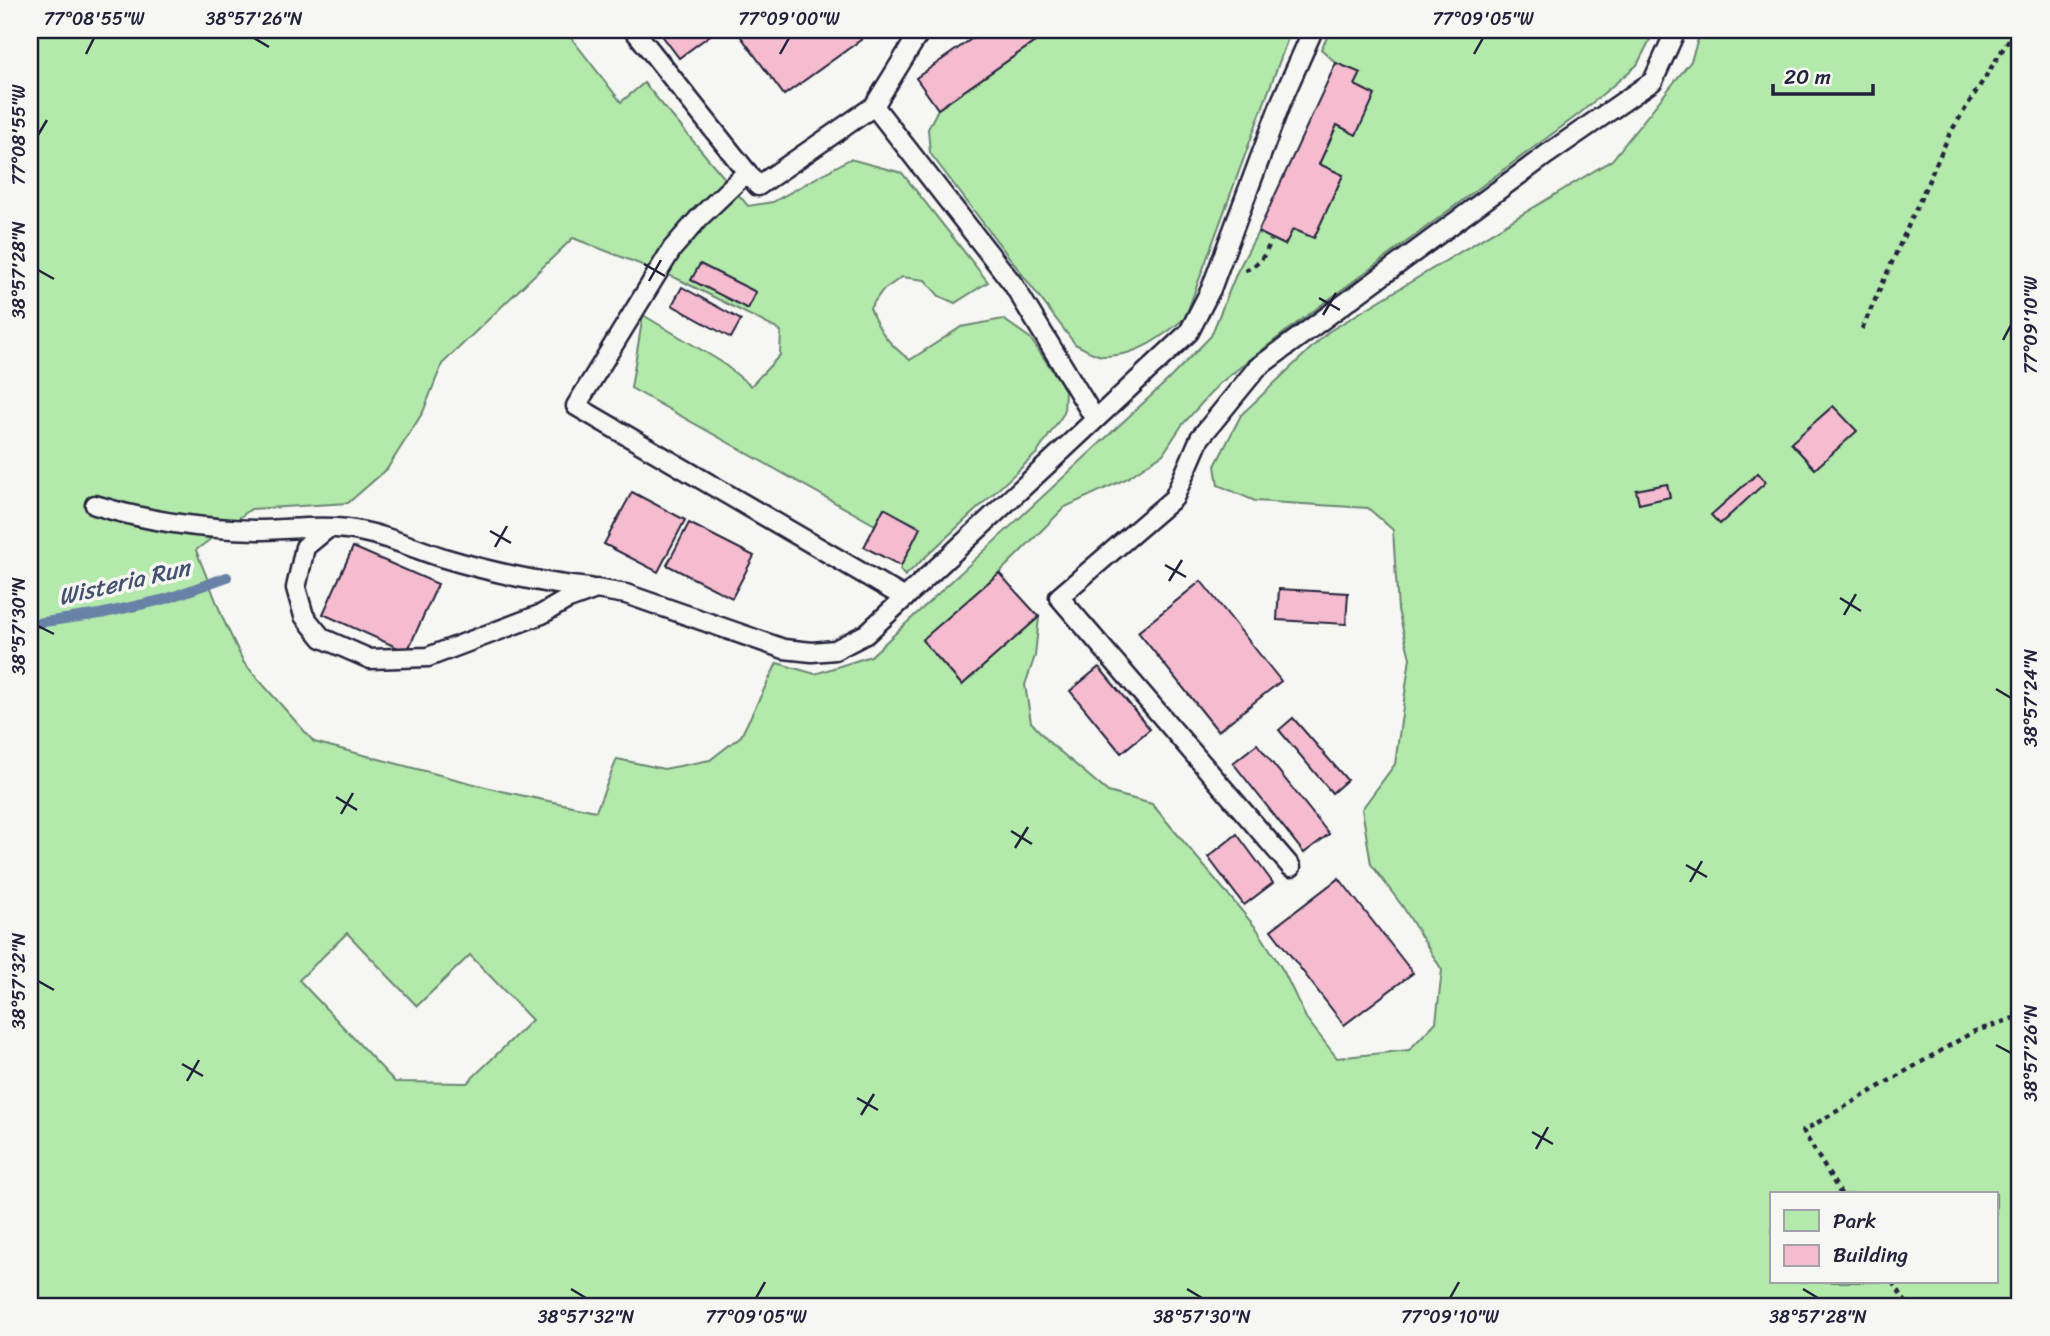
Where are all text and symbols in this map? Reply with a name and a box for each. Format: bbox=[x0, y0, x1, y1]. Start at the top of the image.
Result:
text: 77°08'55"W bbox=[44, 3, 145, 35]
text: 38°57'26"N bbox=[206, 3, 303, 35]
text: 77°09'00"W bbox=[738, 3, 841, 35]
text: 77°09'05"W bbox=[1432, 3, 1535, 35]
scale bar bbox=[1773, 52, 1873, 96]
text: 20 m bbox=[1784, 58, 1831, 96]
text: 77°08'55"W bbox=[3, 84, 35, 185]
text: 38°57'28"N bbox=[3, 221, 35, 319]
text: 77°09'10"W bbox=[2015, 275, 2047, 374]
water label: Wisteria Run bbox=[54, 546, 197, 618]
text: 38°57'30"N bbox=[3, 577, 35, 675]
text: 38°57'24"N bbox=[2015, 648, 2047, 747]
text: 38°57'32"N bbox=[3, 932, 35, 1029]
text: 38°57'26"N bbox=[2015, 1004, 2047, 1101]
legend bbox=[1770, 1192, 1997, 1284]
text: Park bbox=[1833, 1202, 1876, 1240]
text: Building bbox=[1833, 1236, 1909, 1274]
text: 38°57'32"N bbox=[538, 1301, 635, 1333]
text: 77°09'05"W bbox=[705, 1301, 808, 1333]
text: 38°57'30"N bbox=[1153, 1301, 1251, 1333]
text: 77°09'10"W bbox=[1401, 1301, 1500, 1333]
text: 38°57'28"N bbox=[1769, 1301, 1867, 1333]

